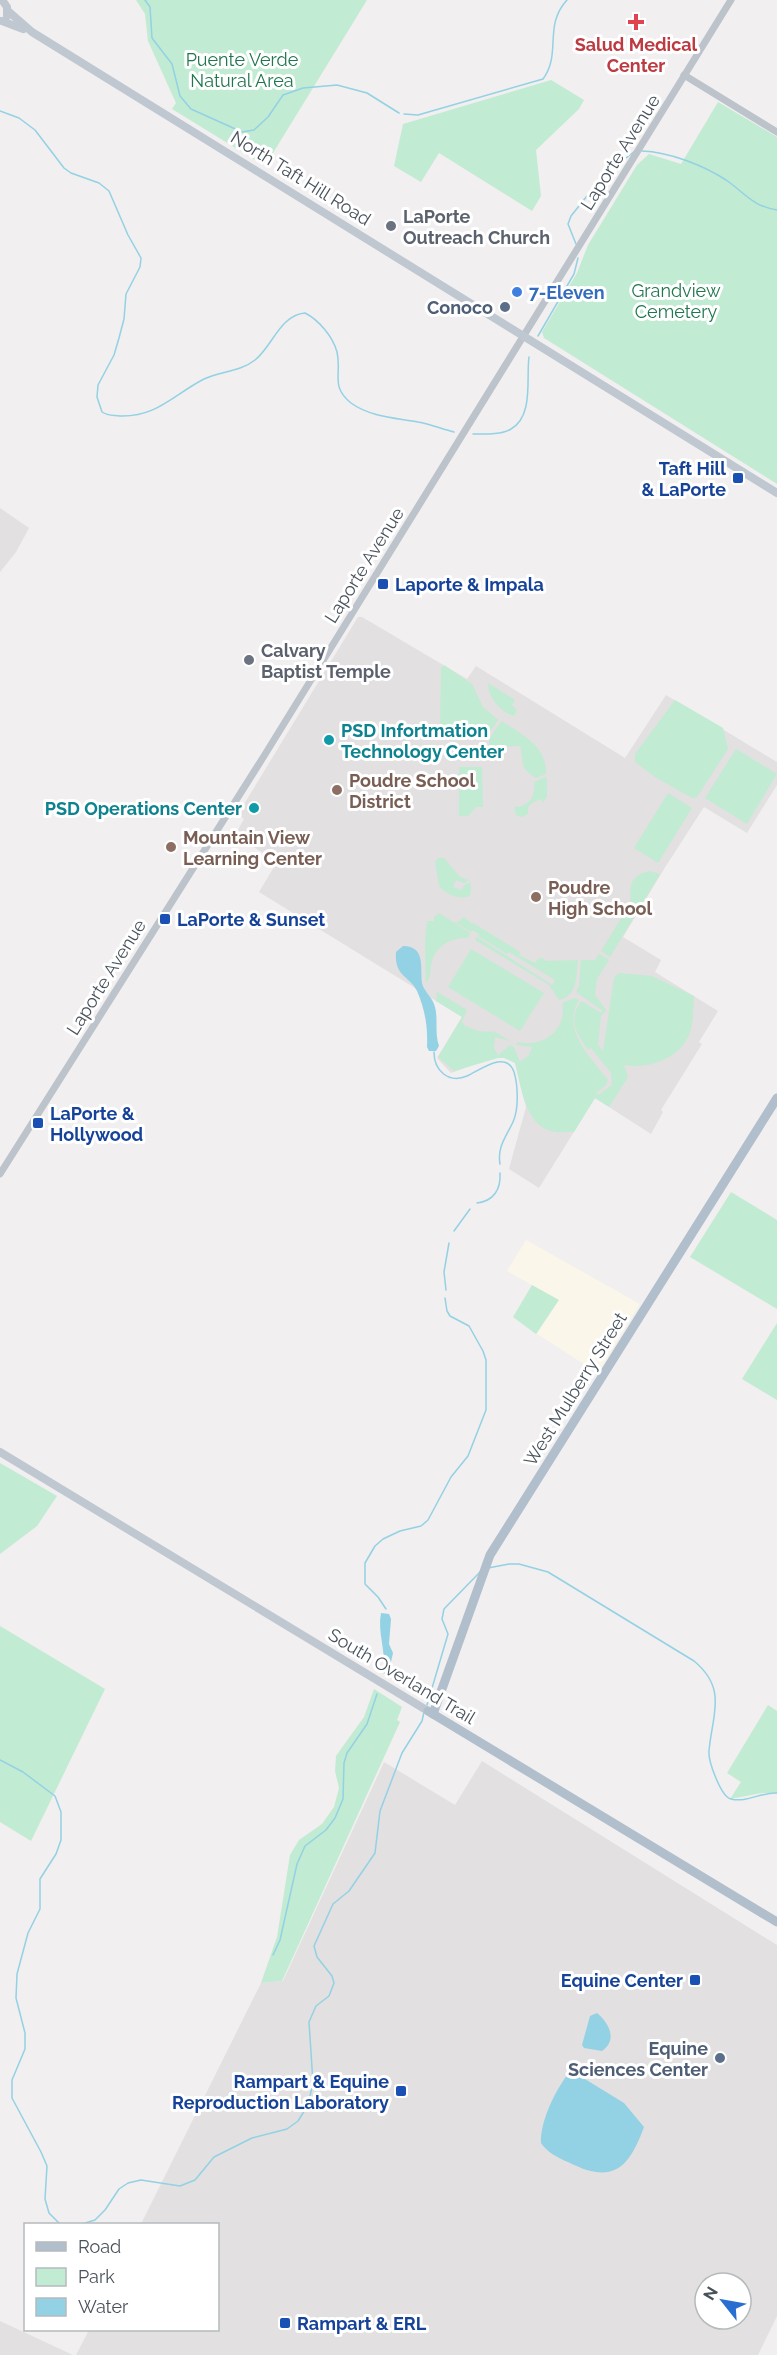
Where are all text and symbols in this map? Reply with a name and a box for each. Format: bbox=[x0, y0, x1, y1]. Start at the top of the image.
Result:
marker: Salud Medical Center bbox=[627, 13, 645, 31]
place label: Salud Medical Center bbox=[575, 34, 698, 76]
park label: Puente Verde Natural Area bbox=[186, 49, 299, 91]
street label: Laporte Avenue bbox=[576, 90, 664, 214]
street label: North Taft Hill Road bbox=[227, 126, 375, 230]
place label: LaPorte Outreach Church bbox=[403, 206, 550, 248]
marker: LaPorte Outreach Church bbox=[384, 219, 398, 233]
park label: Grandview Cemetery bbox=[631, 280, 721, 322]
place label: 7-Eleven bbox=[529, 282, 605, 303]
marker: 7-Eleven bbox=[510, 285, 524, 299]
place label: Conoco bbox=[427, 297, 493, 318]
marker: Conoco bbox=[498, 300, 512, 314]
place label: Taft Hill & LaPorte bbox=[642, 458, 726, 500]
marker: Taft Hill & LaPorte bbox=[731, 471, 745, 485]
street label: Laporte Avenue bbox=[320, 503, 408, 627]
place label: Laporte & Impala bbox=[395, 574, 544, 595]
marker: Laporte & Impala bbox=[376, 577, 390, 591]
place label: Calvary Baptist Temple bbox=[261, 640, 391, 682]
marker: Calvary Baptist Temple bbox=[242, 653, 256, 667]
place label: PSD Infortmation Technology Center bbox=[341, 720, 504, 762]
marker: PSD Infortmation Technology Center bbox=[322, 733, 336, 747]
place label: Poudre School District bbox=[349, 770, 475, 812]
marker: Poudre School District bbox=[330, 783, 344, 797]
place label: PSD Operations Center bbox=[45, 798, 242, 819]
marker: PSD Operations Center bbox=[247, 801, 261, 815]
place label: Mountain View Learning Center bbox=[183, 827, 322, 869]
marker: Mountain View Learning Center bbox=[164, 840, 178, 854]
place label: Poudre High School bbox=[548, 877, 652, 919]
marker: Poudre High School bbox=[529, 890, 543, 904]
place label: LaPorte & Sunset bbox=[177, 909, 325, 930]
marker: LaPorte & Sunset bbox=[158, 912, 172, 926]
street label: Laporte Avenue bbox=[62, 915, 150, 1039]
place label: LaPorte & Hollywood bbox=[50, 1103, 143, 1145]
marker: LaPorte & Hollywood bbox=[31, 1116, 45, 1130]
street label: West Mulberry Street bbox=[519, 1308, 631, 1470]
street label: South Overland Trail bbox=[325, 1624, 479, 1728]
place label: Equine Center bbox=[561, 1970, 683, 1991]
marker: Equine Center bbox=[688, 1973, 702, 1987]
place label: Equine Sciences Center bbox=[568, 2038, 708, 2080]
marker: Equine Sciences Center bbox=[713, 2051, 727, 2065]
place label: Rampart & Equine Reproduction Laboratory bbox=[172, 2071, 389, 2113]
marker: Rampart & Equine Reproduction Laboratory bbox=[394, 2084, 408, 2098]
legend bbox=[24, 2223, 219, 2331]
text: Road bbox=[78, 2236, 121, 2257]
text: Park bbox=[78, 2266, 115, 2287]
north arrow bbox=[693, 2271, 753, 2331]
text: N bbox=[699, 2283, 722, 2304]
text: Water bbox=[78, 2296, 129, 2317]
place label: Rampart & ERL bbox=[297, 2313, 427, 2334]
marker: Rampart & ERL bbox=[278, 2316, 292, 2330]

